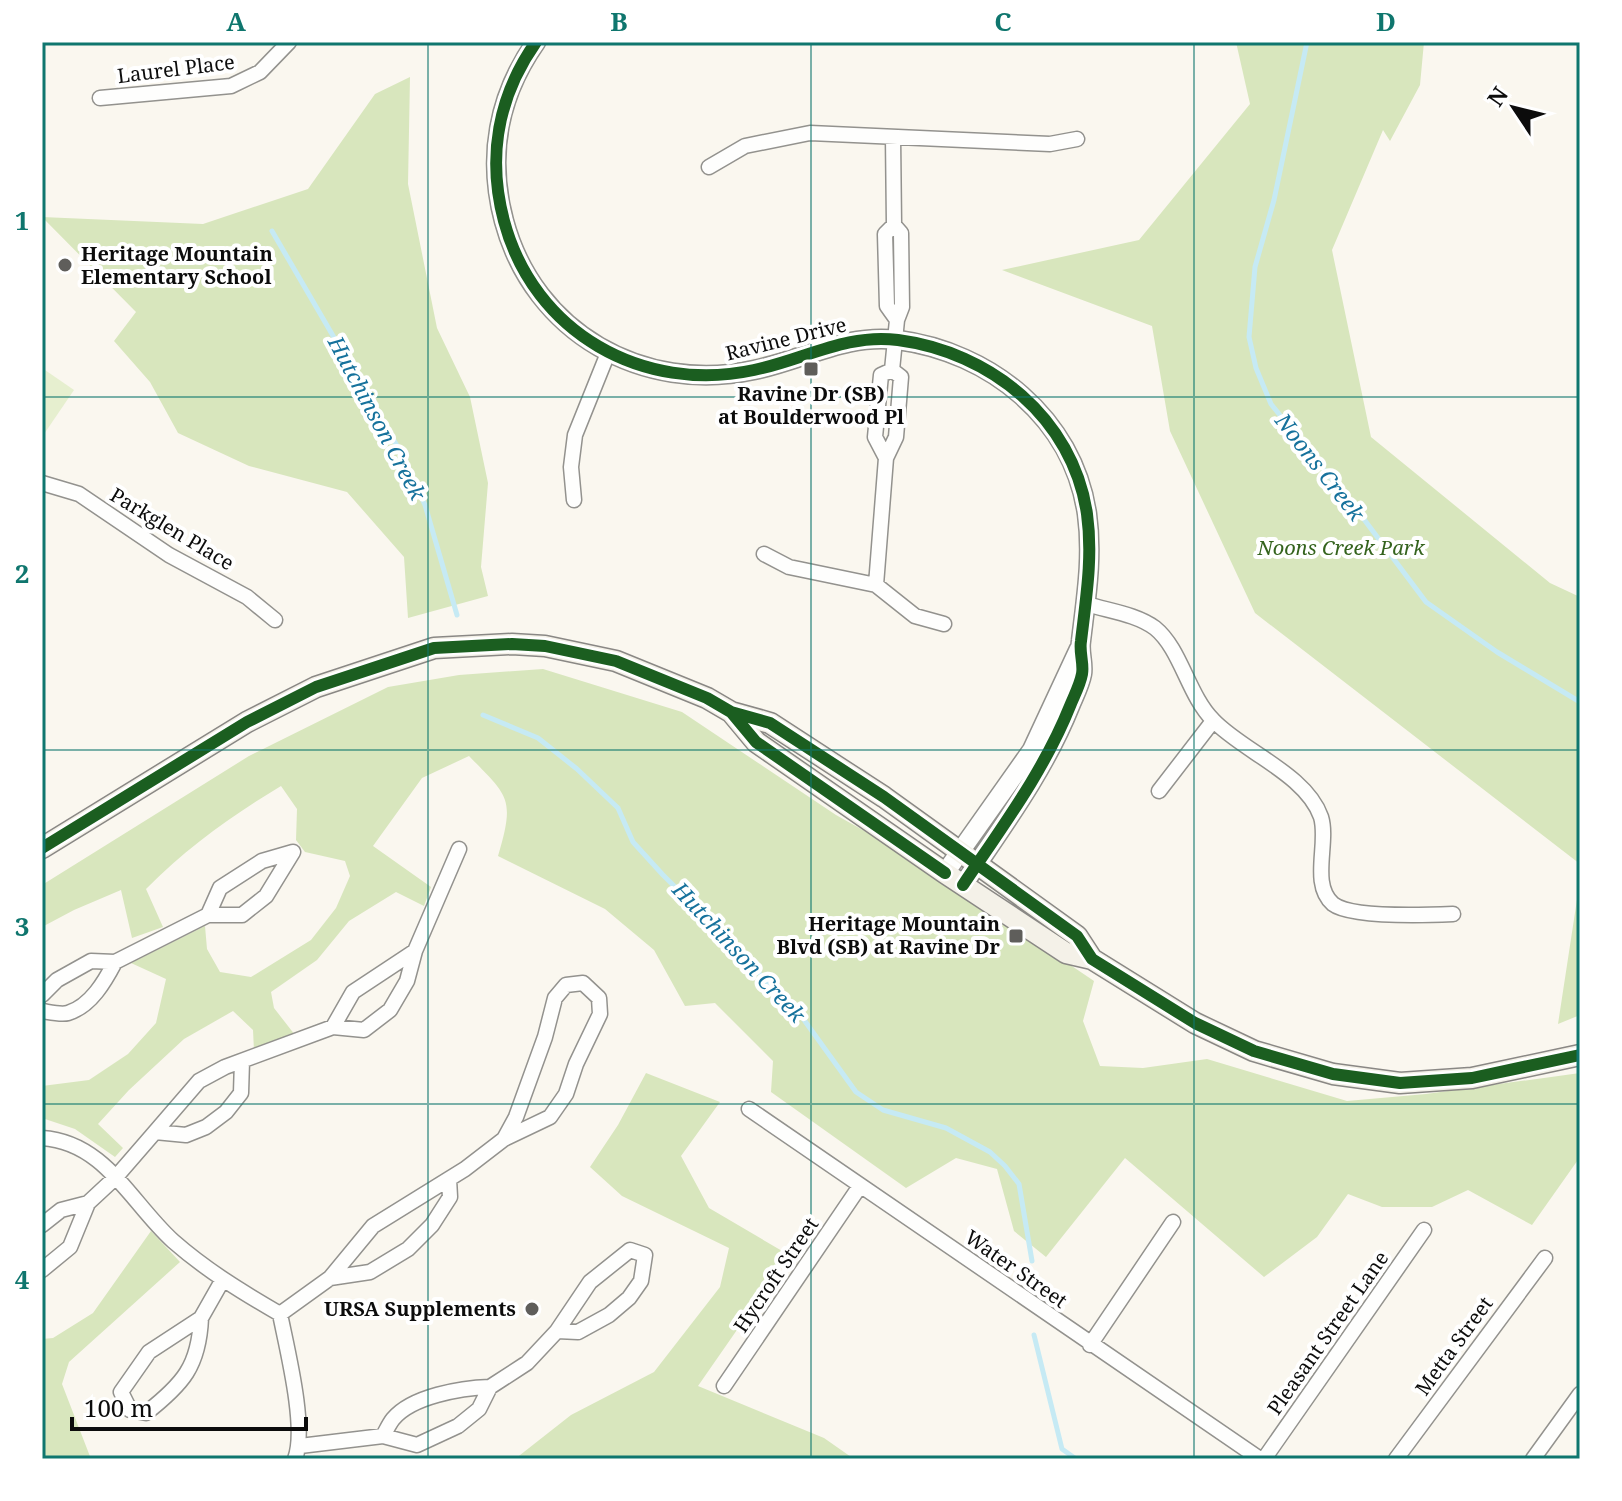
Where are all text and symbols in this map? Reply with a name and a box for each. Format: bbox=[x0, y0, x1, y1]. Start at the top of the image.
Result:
text: A bbox=[226, 3, 246, 39]
text: B bbox=[610, 3, 628, 39]
text: C bbox=[994, 3, 1012, 39]
text: D bbox=[1376, 3, 1396, 39]
street label: Laurel Place bbox=[116, 48, 236, 89]
north arrow bbox=[1474, 68, 1554, 148]
text: N bbox=[1480, 80, 1514, 112]
text: 1 bbox=[15, 202, 29, 238]
place label: Heritage Mountain Elementary School bbox=[81, 240, 273, 290]
marker: Heritage Mountain Elementary School bbox=[56, 256, 74, 274]
street label: Ravine Drive bbox=[723, 310, 849, 367]
water label: Hutchinson Creek bbox=[321, 329, 435, 506]
marker: Ravine Dr (SB) at Boulderwood Pl bbox=[802, 360, 820, 378]
place label: Ravine Dr (SB) at Boulderwood Pl bbox=[718, 380, 904, 430]
water label: Noons Creek bbox=[1269, 406, 1373, 528]
street label: Parkglen Place bbox=[105, 481, 239, 576]
park label: Noons Creek Park bbox=[1256, 534, 1425, 561]
text: 2 bbox=[15, 555, 29, 591]
water label: Hutchinson Creek bbox=[666, 874, 814, 1029]
text: 3 bbox=[15, 908, 29, 944]
place label: Heritage Mountain Blvd (SB) at Ravine Dr bbox=[776, 910, 1001, 960]
marker: Heritage Mountain Blvd (SB) at Ravine Dr bbox=[1007, 927, 1025, 945]
street label: Hycroft Street bbox=[727, 1212, 824, 1338]
street label: Water Street bbox=[960, 1223, 1073, 1314]
street label: Pleasant Street Lane bbox=[1261, 1246, 1394, 1420]
text: 4 bbox=[15, 1261, 30, 1297]
street label: Metta Street bbox=[1409, 1291, 1499, 1400]
place label: URSA Supplements bbox=[324, 1295, 516, 1322]
marker: URSA Supplements bbox=[523, 1300, 541, 1318]
scale bar bbox=[72, 1381, 306, 1431]
text: 100 m bbox=[84, 1391, 153, 1424]

